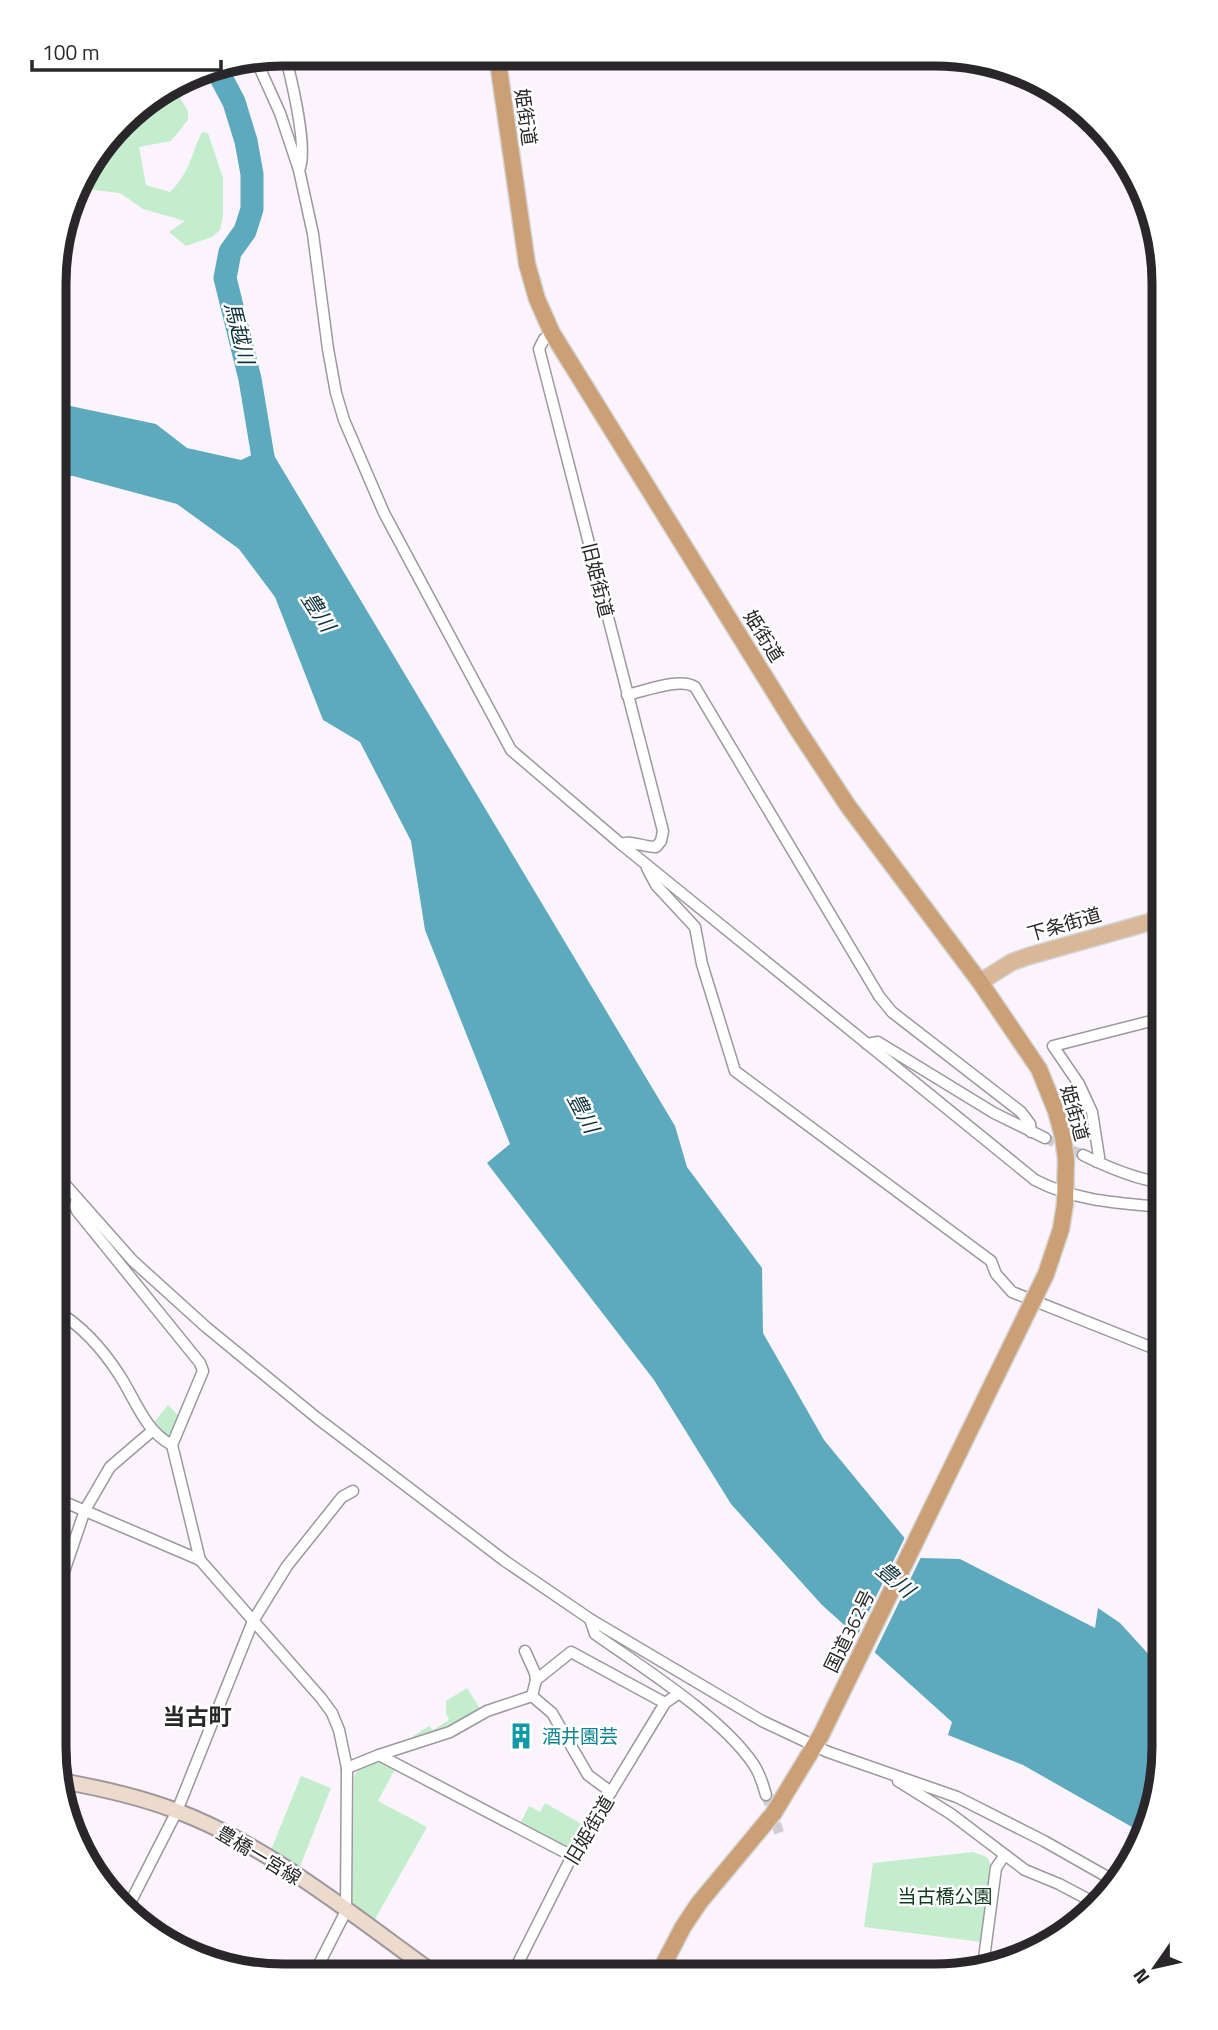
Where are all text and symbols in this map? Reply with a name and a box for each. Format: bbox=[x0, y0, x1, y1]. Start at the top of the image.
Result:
scale bar bbox=[32, 28, 220, 72]
text: 100 m bbox=[42, 36, 99, 68]
street label: 姫街道 bbox=[508, 87, 545, 147]
water label: 馬越川 bbox=[217, 298, 264, 369]
street label: 旧姫街道 bbox=[575, 539, 622, 620]
water label: 豊川 bbox=[294, 585, 345, 639]
street label: 姫街道 bbox=[737, 604, 792, 668]
street label: 下条街道 bbox=[1023, 899, 1104, 948]
street label: 姫街道 bbox=[1054, 1081, 1097, 1144]
water label: 豊川 bbox=[560, 1086, 609, 1140]
water label: 豊川 bbox=[869, 1553, 924, 1606]
street label: 国道362号 bbox=[816, 1584, 881, 1677]
district label: 当古町 bbox=[163, 1699, 232, 1734]
building icon: 酒井園芸 bbox=[506, 1721, 536, 1751]
place label: 酒井園芸 bbox=[542, 1721, 618, 1750]
street label: 旧姫街道 bbox=[557, 1790, 621, 1870]
street label: 豊橋一宮線 bbox=[211, 1818, 307, 1891]
park label: 当古橋公園 bbox=[897, 1881, 993, 1910]
north arrow bbox=[1120, 1932, 1190, 2002]
text: N bbox=[1125, 1963, 1156, 1990]

